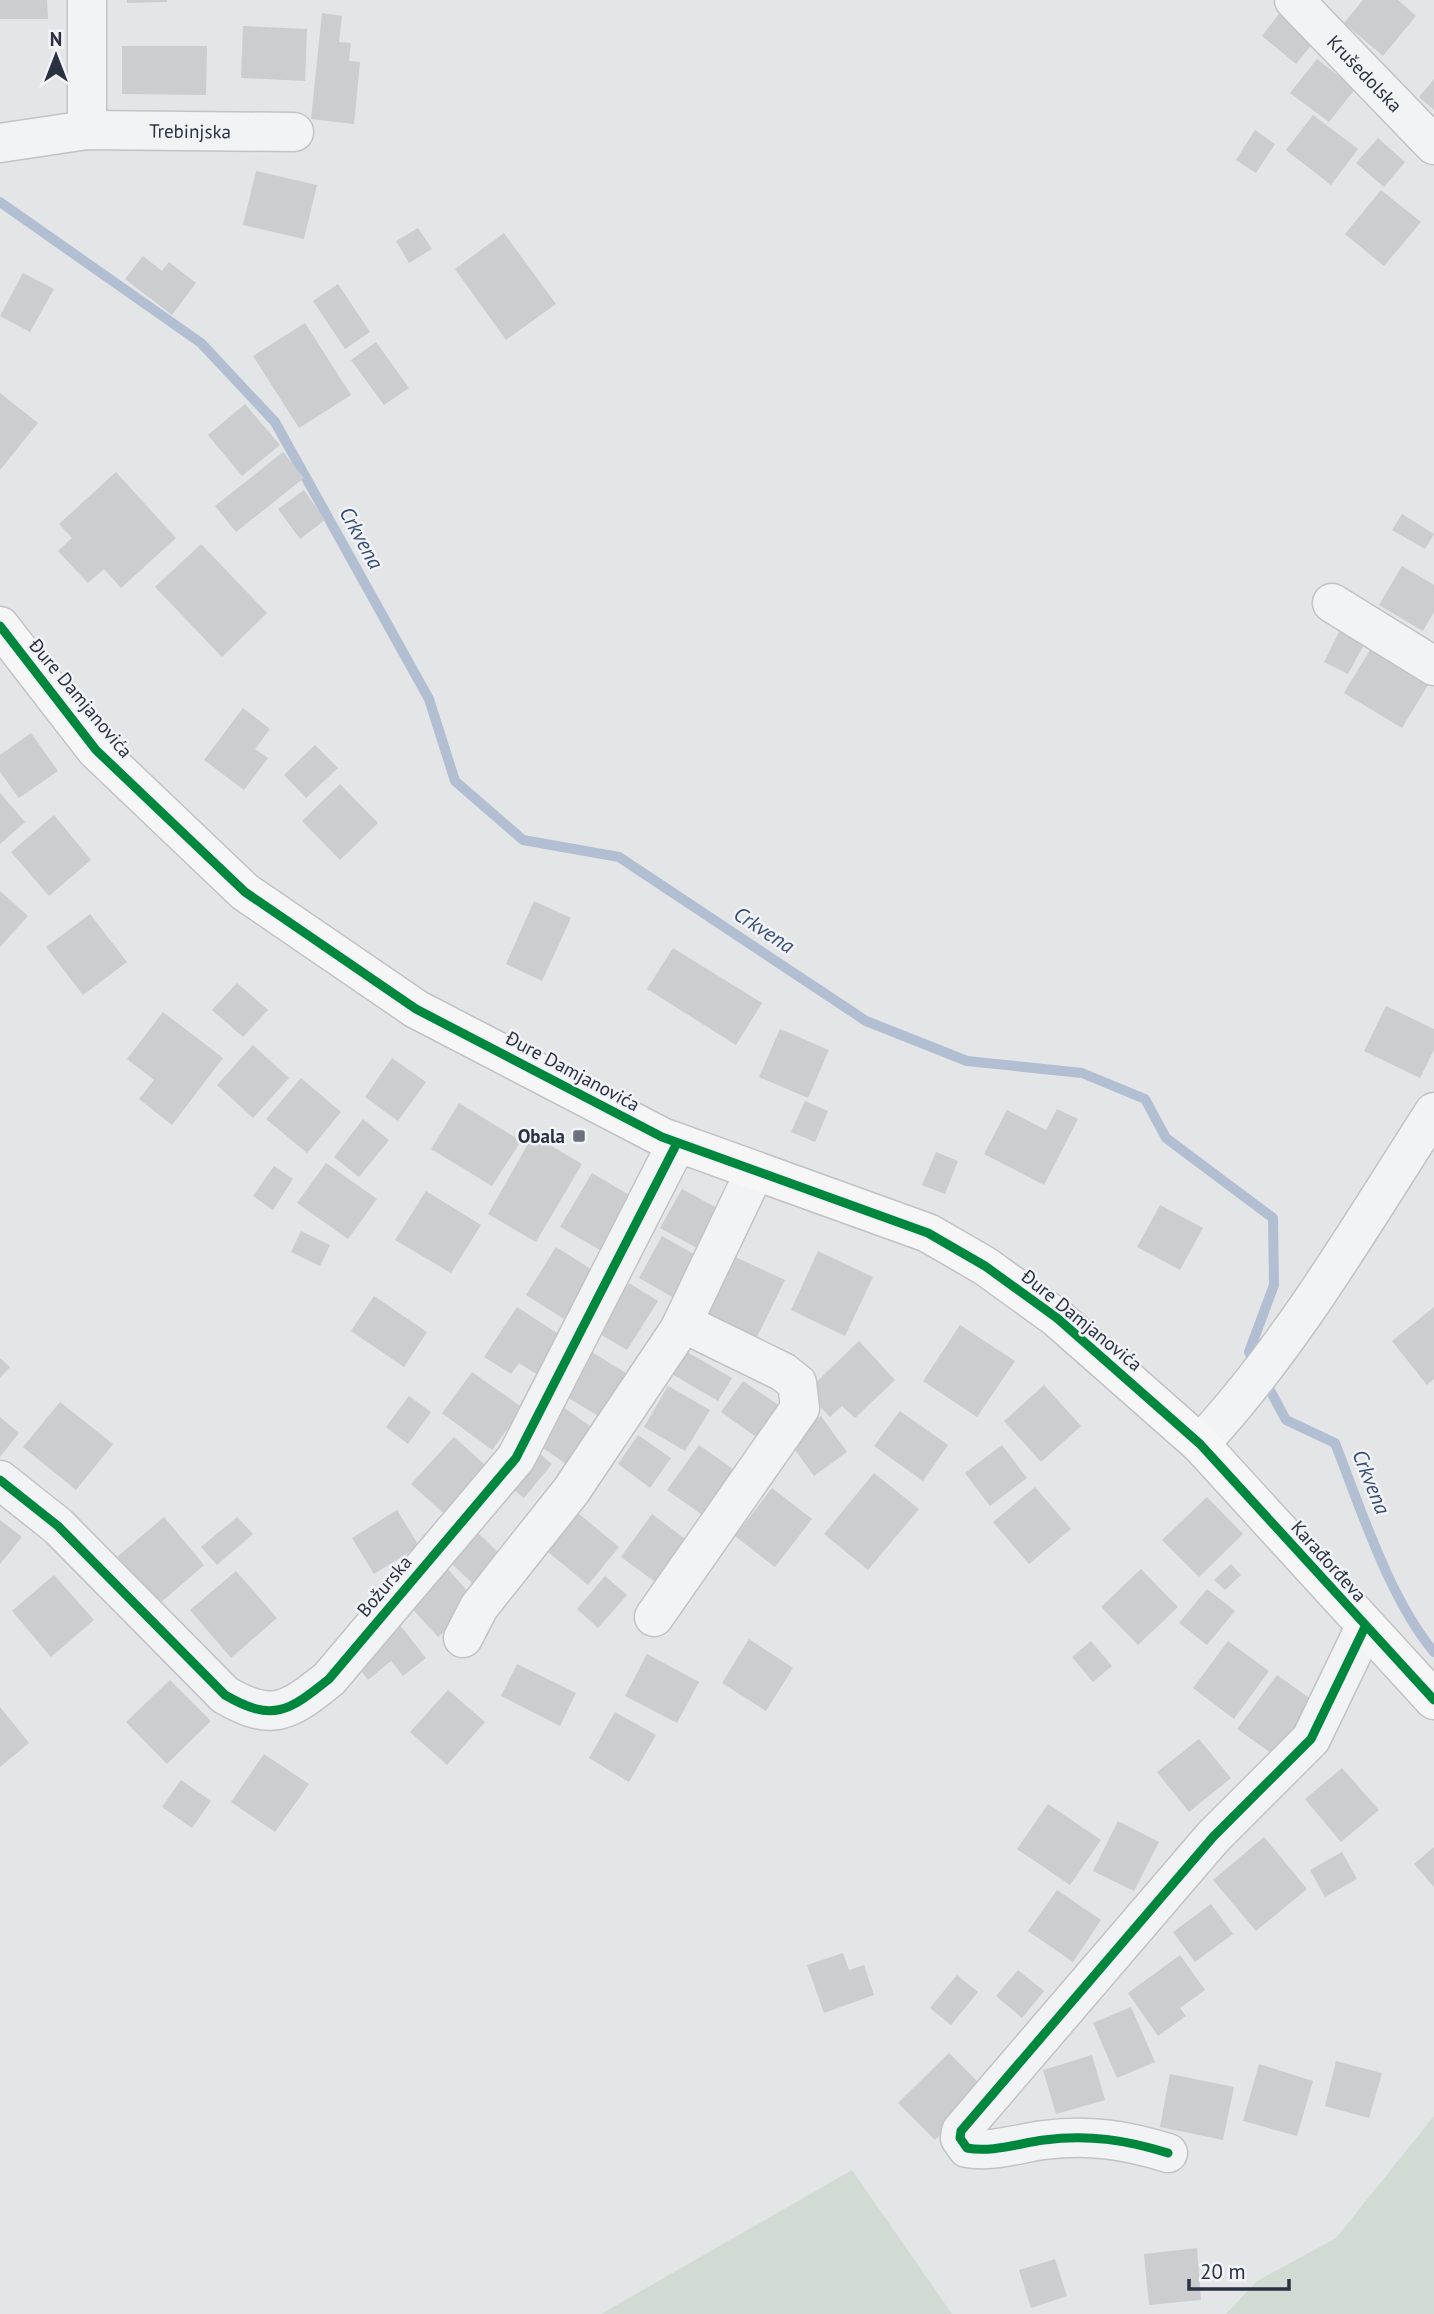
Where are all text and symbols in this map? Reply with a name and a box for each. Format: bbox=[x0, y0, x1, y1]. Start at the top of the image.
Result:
north arrow bbox=[21, 21, 91, 91]
text: N bbox=[50, 27, 62, 51]
street label: Krušedolska bbox=[1322, 30, 1408, 117]
street label: Trebinjska bbox=[149, 119, 231, 143]
water label: Crkvena bbox=[333, 502, 390, 574]
street label: Đure Damjanovića bbox=[24, 633, 138, 763]
water label: Crkvena bbox=[729, 900, 800, 960]
street label: Đure Damjanovića bbox=[501, 1025, 644, 1116]
place label: Obala bbox=[518, 1124, 565, 1148]
marker: Obala bbox=[571, 1128, 587, 1144]
street label: Đure Damjanovića bbox=[1016, 1263, 1147, 1376]
water label: Crkvena bbox=[1346, 1446, 1397, 1519]
street label: Karađorđeva bbox=[1286, 1515, 1372, 1607]
street label: Božurska bbox=[351, 1550, 417, 1622]
scale bar bbox=[1189, 2248, 1289, 2292]
text: 20 m bbox=[1200, 2258, 1246, 2285]

